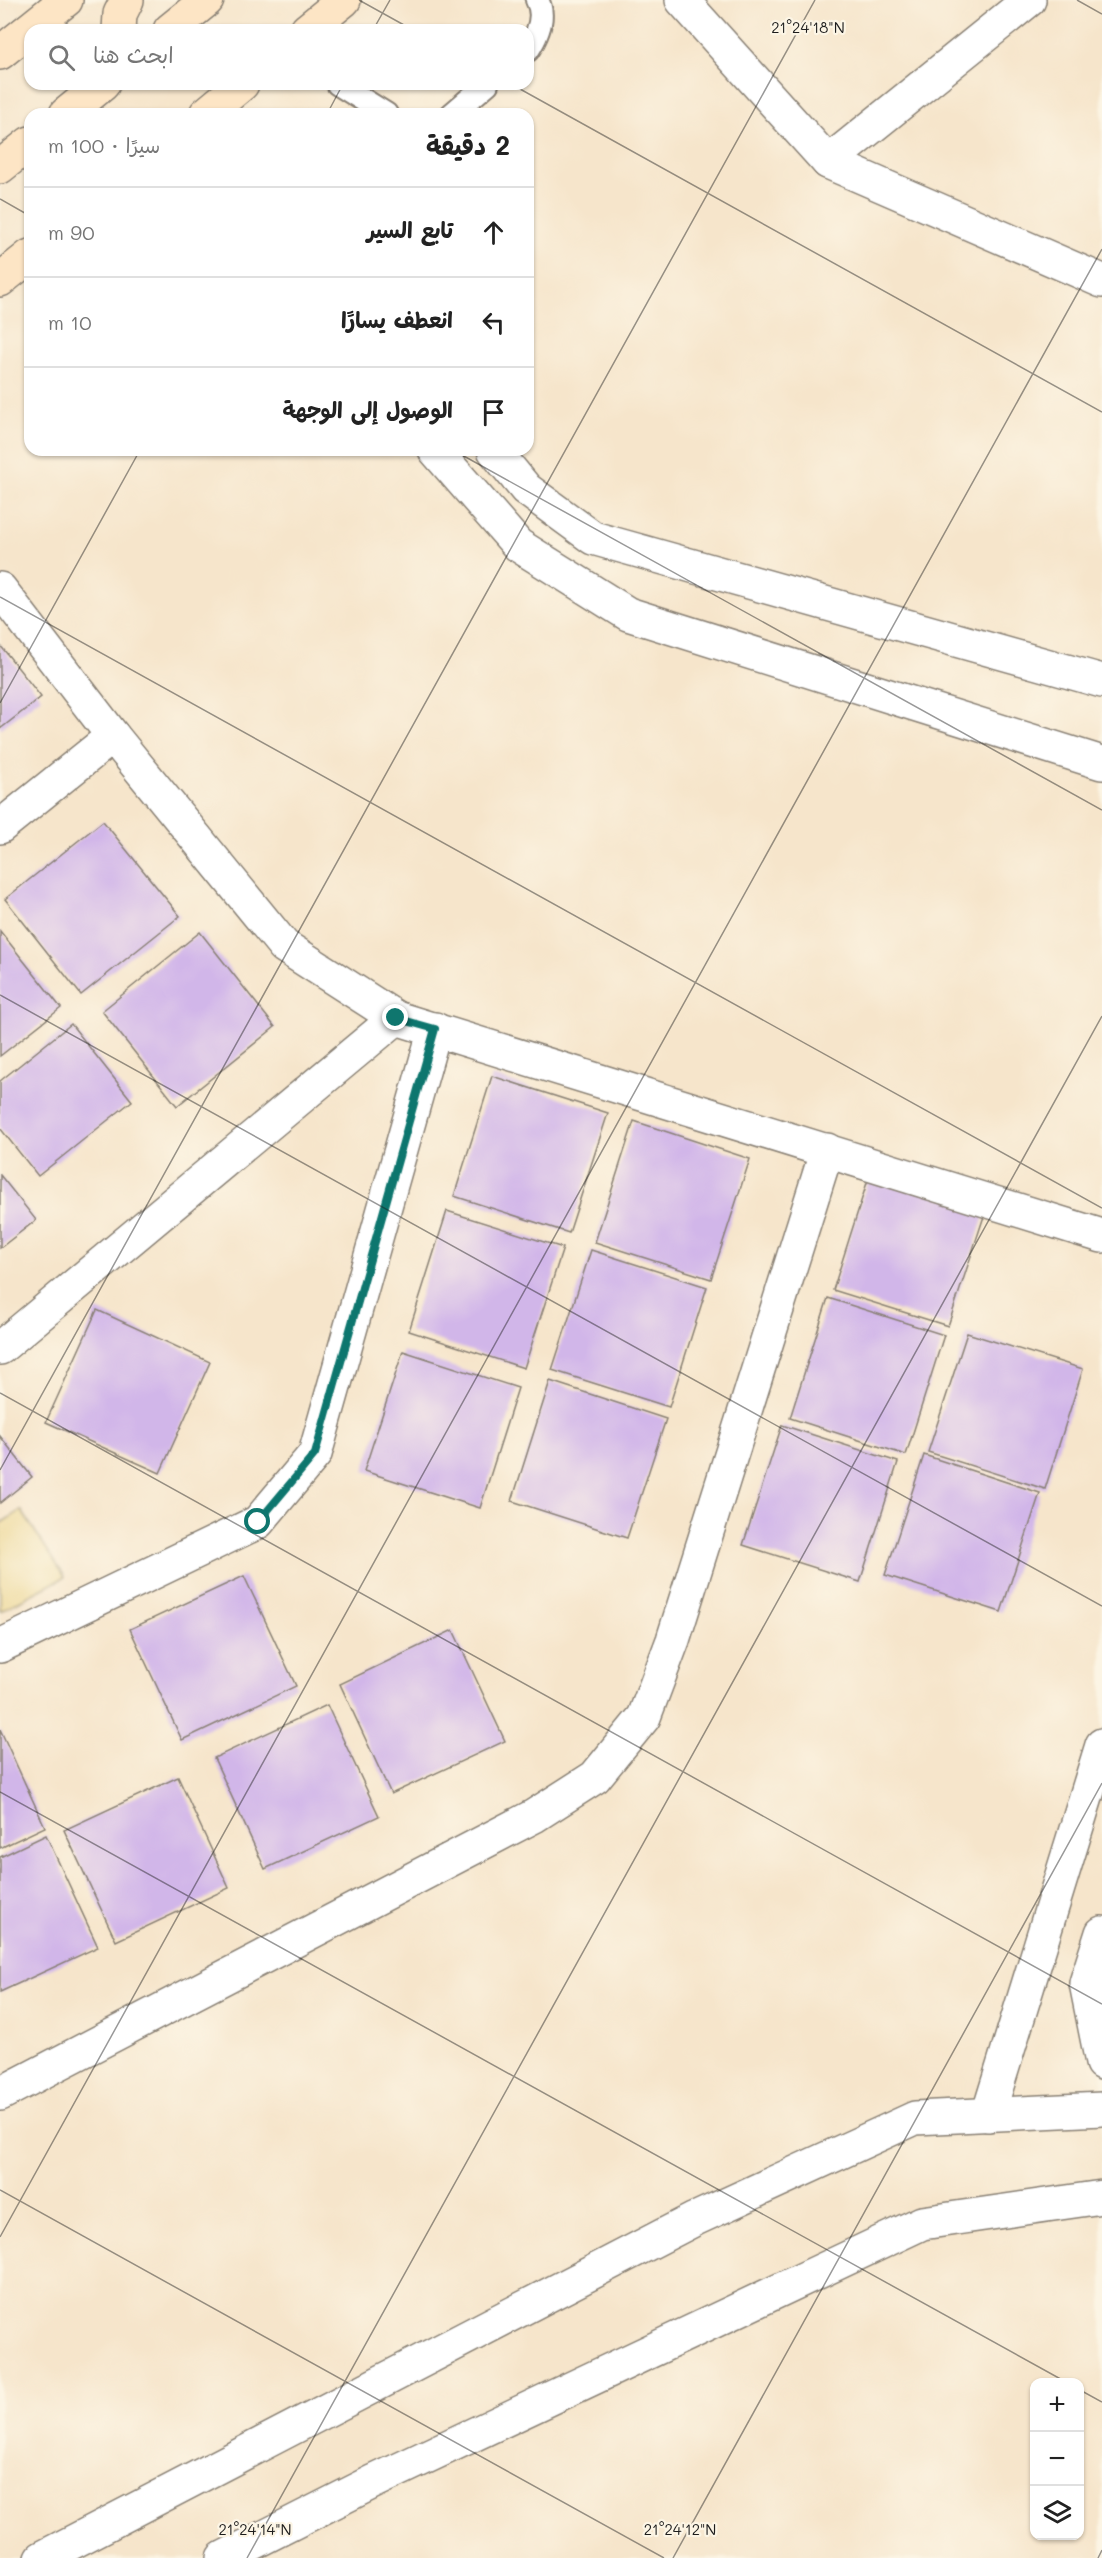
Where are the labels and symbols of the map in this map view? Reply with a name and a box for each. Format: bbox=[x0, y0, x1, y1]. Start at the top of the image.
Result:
text: 21°24'18"N bbox=[771, 17, 845, 37]
route end bbox=[382, 1004, 408, 1030]
route start bbox=[244, 1508, 270, 1534]
text: 21°24'14"N bbox=[218, 2519, 292, 2539]
text: 21°24'12"N bbox=[644, 2519, 716, 2539]

